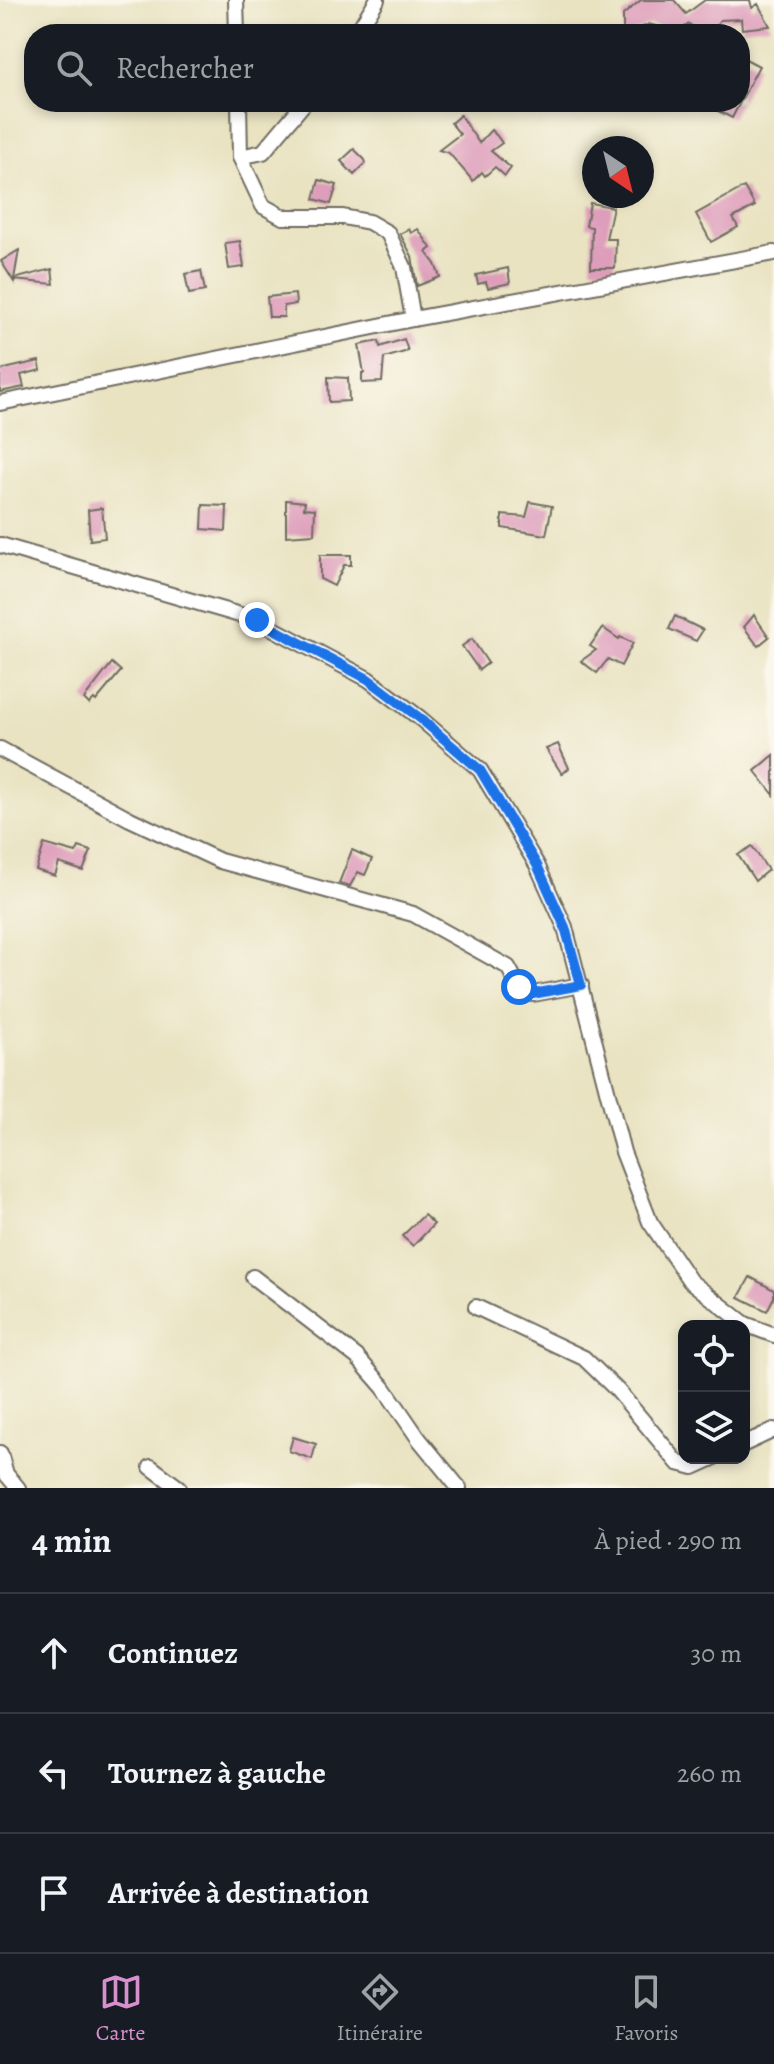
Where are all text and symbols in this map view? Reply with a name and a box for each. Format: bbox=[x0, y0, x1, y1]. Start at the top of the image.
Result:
search box bbox=[24, 24, 750, 112]
icon: search bbox=[52, 46, 96, 90]
text: Rechercher bbox=[116, 48, 254, 88]
north arrow bbox=[582, 136, 654, 208]
route end bbox=[239, 602, 275, 638]
route start bbox=[501, 969, 537, 1005]
map controls bbox=[678, 1320, 750, 1464]
button: locate bbox=[678, 1320, 750, 1392]
button: layers bbox=[678, 1392, 750, 1464]
text: 4 min bbox=[32, 1517, 111, 1564]
text: À pied · 290 m bbox=[595, 1523, 742, 1558]
icon: ahead bbox=[32, 1631, 76, 1675]
text: Continuez bbox=[108, 1633, 238, 1673]
text: 30 m bbox=[691, 1636, 742, 1671]
icon: left bbox=[32, 1751, 76, 1795]
text: Tournez à gauche bbox=[108, 1753, 326, 1793]
text: 260 m bbox=[677, 1756, 742, 1791]
icon: arrive bbox=[32, 1871, 76, 1915]
text: Arrivée à destination bbox=[108, 1873, 369, 1913]
tab: Carte bbox=[96, 1970, 145, 2048]
tab: Itinéraire bbox=[337, 1970, 423, 2048]
tab: Favoris bbox=[614, 1970, 678, 2048]

